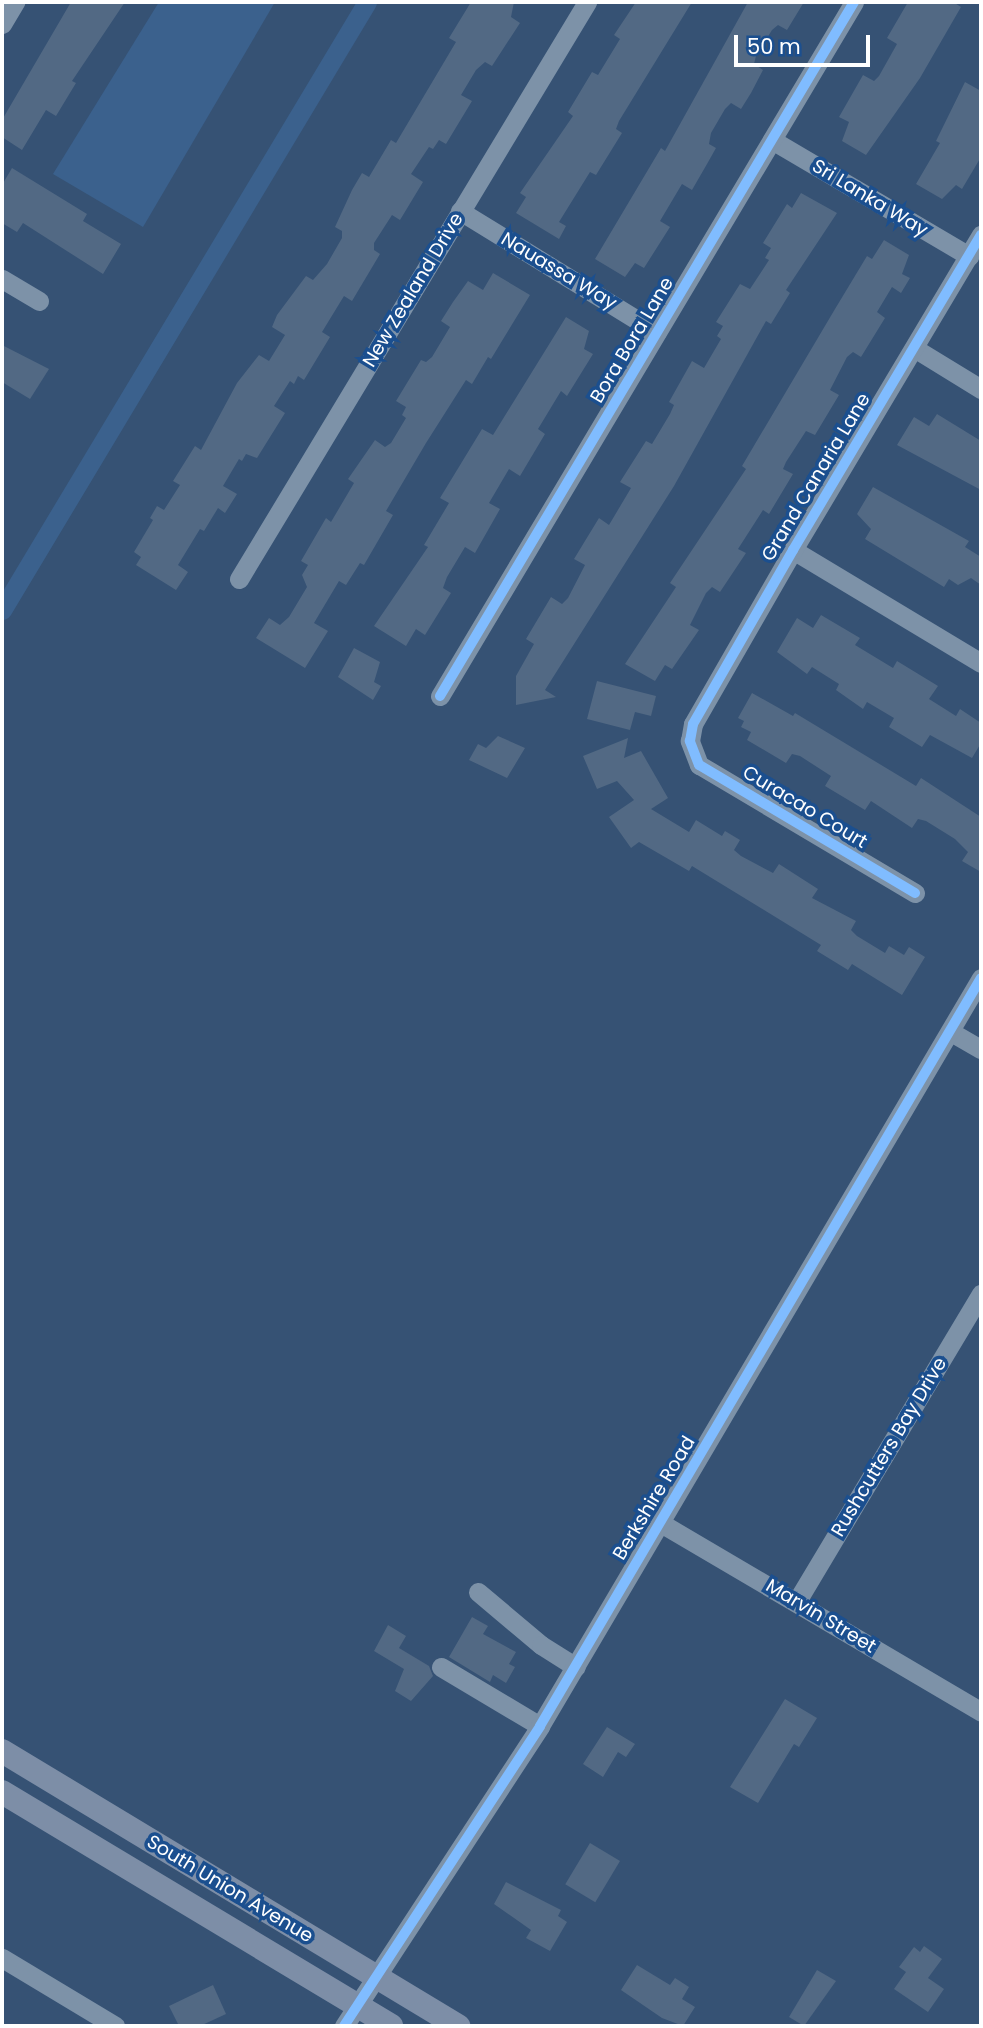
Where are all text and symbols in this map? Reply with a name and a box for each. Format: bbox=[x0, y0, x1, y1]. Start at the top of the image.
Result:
scale bar bbox=[738, 21, 874, 65]
text: 50 m bbox=[747, 32, 801, 61]
street label: Sri Lanka Way bbox=[808, 154, 932, 242]
street label: New Zealand Drive bbox=[358, 209, 468, 371]
street label: Nauassa Way bbox=[497, 227, 621, 315]
street label: Bora Bora Lane bbox=[586, 273, 678, 407]
street label: Grand Canaria Lane bbox=[757, 389, 875, 565]
street label: Curacao Court bbox=[739, 761, 871, 853]
street label: Rushcutters Bay Drive bbox=[826, 1353, 952, 1541]
street label: Berkshire Road bbox=[608, 1432, 700, 1564]
street label: Marvin Street bbox=[762, 1574, 880, 1658]
street label: South Union Avenue bbox=[143, 1830, 317, 1948]

